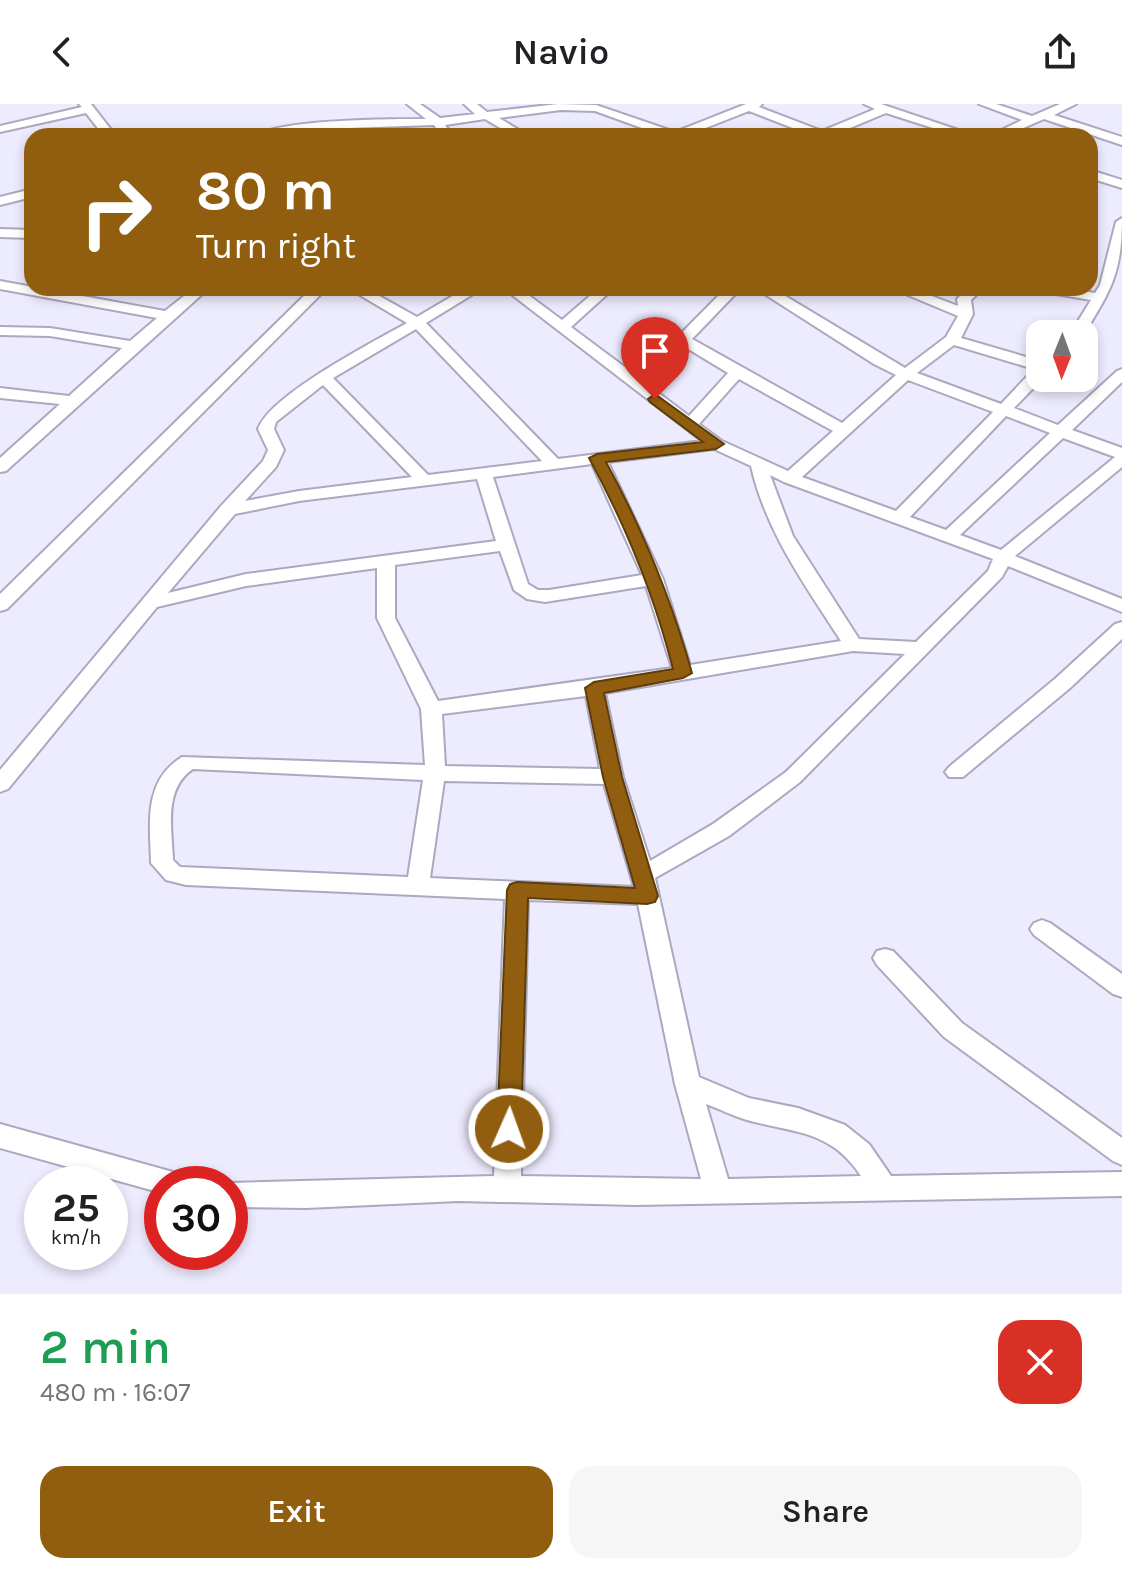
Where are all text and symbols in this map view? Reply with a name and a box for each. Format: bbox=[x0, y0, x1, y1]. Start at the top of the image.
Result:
icon: back bbox=[40, 30, 84, 74]
icon: share bbox=[1038, 30, 1082, 74]
text: Navio bbox=[513, 31, 609, 73]
text: 80 m bbox=[196, 158, 335, 223]
icon: right bbox=[64, 160, 168, 264]
text: Turn right bbox=[196, 225, 356, 267]
pin bbox=[621, 317, 689, 399]
north arrow bbox=[1026, 320, 1098, 392]
map controls bbox=[1026, 320, 1098, 392]
icon: arrive bbox=[633, 329, 677, 373]
position arrow bbox=[467, 1087, 551, 1171]
speed limit sign: 30 bbox=[144, 1166, 248, 1270]
text: 25 bbox=[52, 1184, 100, 1231]
text: km/h bbox=[51, 1226, 101, 1249]
text: 2 min bbox=[40, 1319, 171, 1375]
button: close bbox=[998, 1320, 1082, 1404]
text: 480 m · 16:07 bbox=[40, 1377, 191, 1408]
button: Exit bbox=[40, 1466, 553, 1558]
button: Share bbox=[569, 1466, 1082, 1558]

